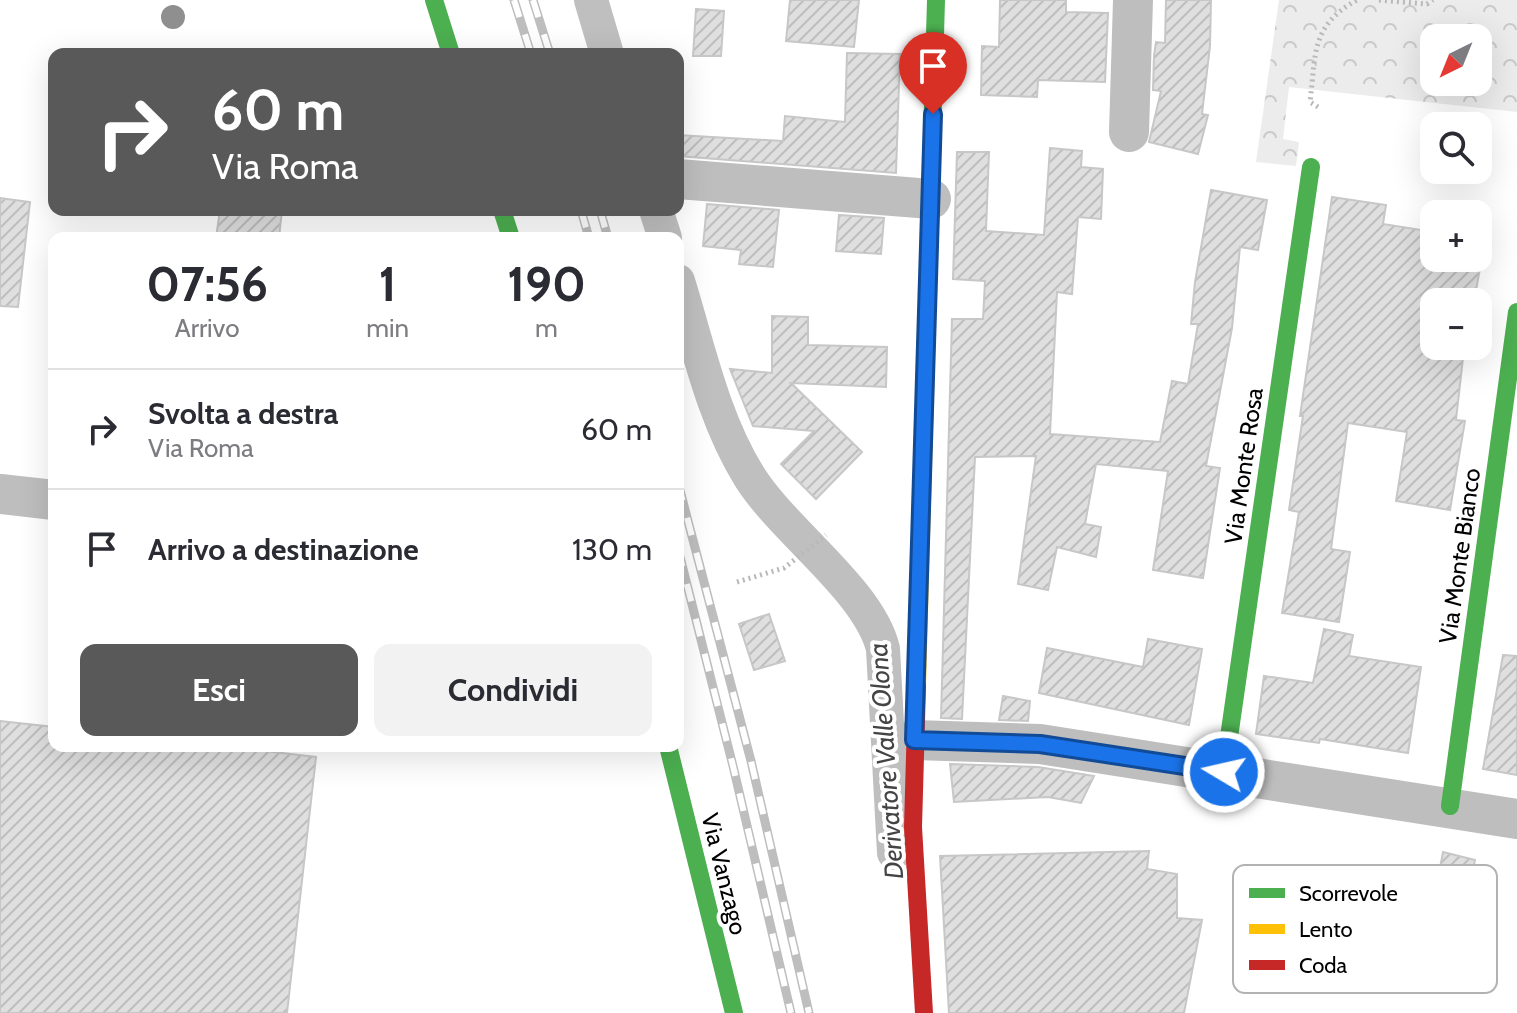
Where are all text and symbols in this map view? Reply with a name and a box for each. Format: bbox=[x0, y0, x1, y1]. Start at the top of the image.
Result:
north arrow bbox=[1420, 24, 1492, 96]
map controls bbox=[1420, 24, 1492, 360]
pin bbox=[899, 32, 967, 114]
icon: arrive bbox=[911, 44, 955, 88]
text: 60 m bbox=[212, 76, 344, 144]
icon: right bbox=[80, 80, 184, 184]
button: search bbox=[1420, 112, 1492, 184]
text: Via Roma bbox=[212, 144, 358, 188]
button: + bbox=[1420, 200, 1492, 272]
text: 07:56 bbox=[146, 255, 268, 313]
text: 1 bbox=[379, 255, 396, 313]
text: 190 bbox=[507, 255, 586, 313]
button: − bbox=[1420, 288, 1492, 360]
text: Arrivo bbox=[175, 312, 239, 344]
text: min bbox=[366, 312, 409, 344]
text: m bbox=[535, 312, 558, 344]
street label: Via Monte Rosa bbox=[1218, 385, 1269, 546]
text: Svolta a destra bbox=[148, 395, 339, 432]
icon: right bbox=[80, 407, 124, 451]
text: 60 m bbox=[581, 411, 652, 448]
text: Via Roma bbox=[148, 432, 254, 464]
street label: Via Monte Bianco bbox=[1433, 466, 1486, 646]
icon: arrive bbox=[80, 527, 124, 571]
text: Arrivo a destinazione bbox=[148, 531, 419, 568]
text: 130 m bbox=[572, 531, 652, 568]
water label: Derivatore Valle Olona bbox=[862, 642, 910, 880]
button: Esci bbox=[80, 644, 358, 736]
button: Condividi bbox=[374, 644, 652, 736]
position arrow bbox=[1182, 730, 1266, 814]
street label: Via Vanzago bbox=[695, 810, 754, 938]
legend bbox=[1233, 865, 1497, 993]
text: Scorrevole bbox=[1299, 880, 1398, 907]
text: Lento bbox=[1299, 916, 1353, 943]
text: Coda bbox=[1299, 952, 1348, 979]

